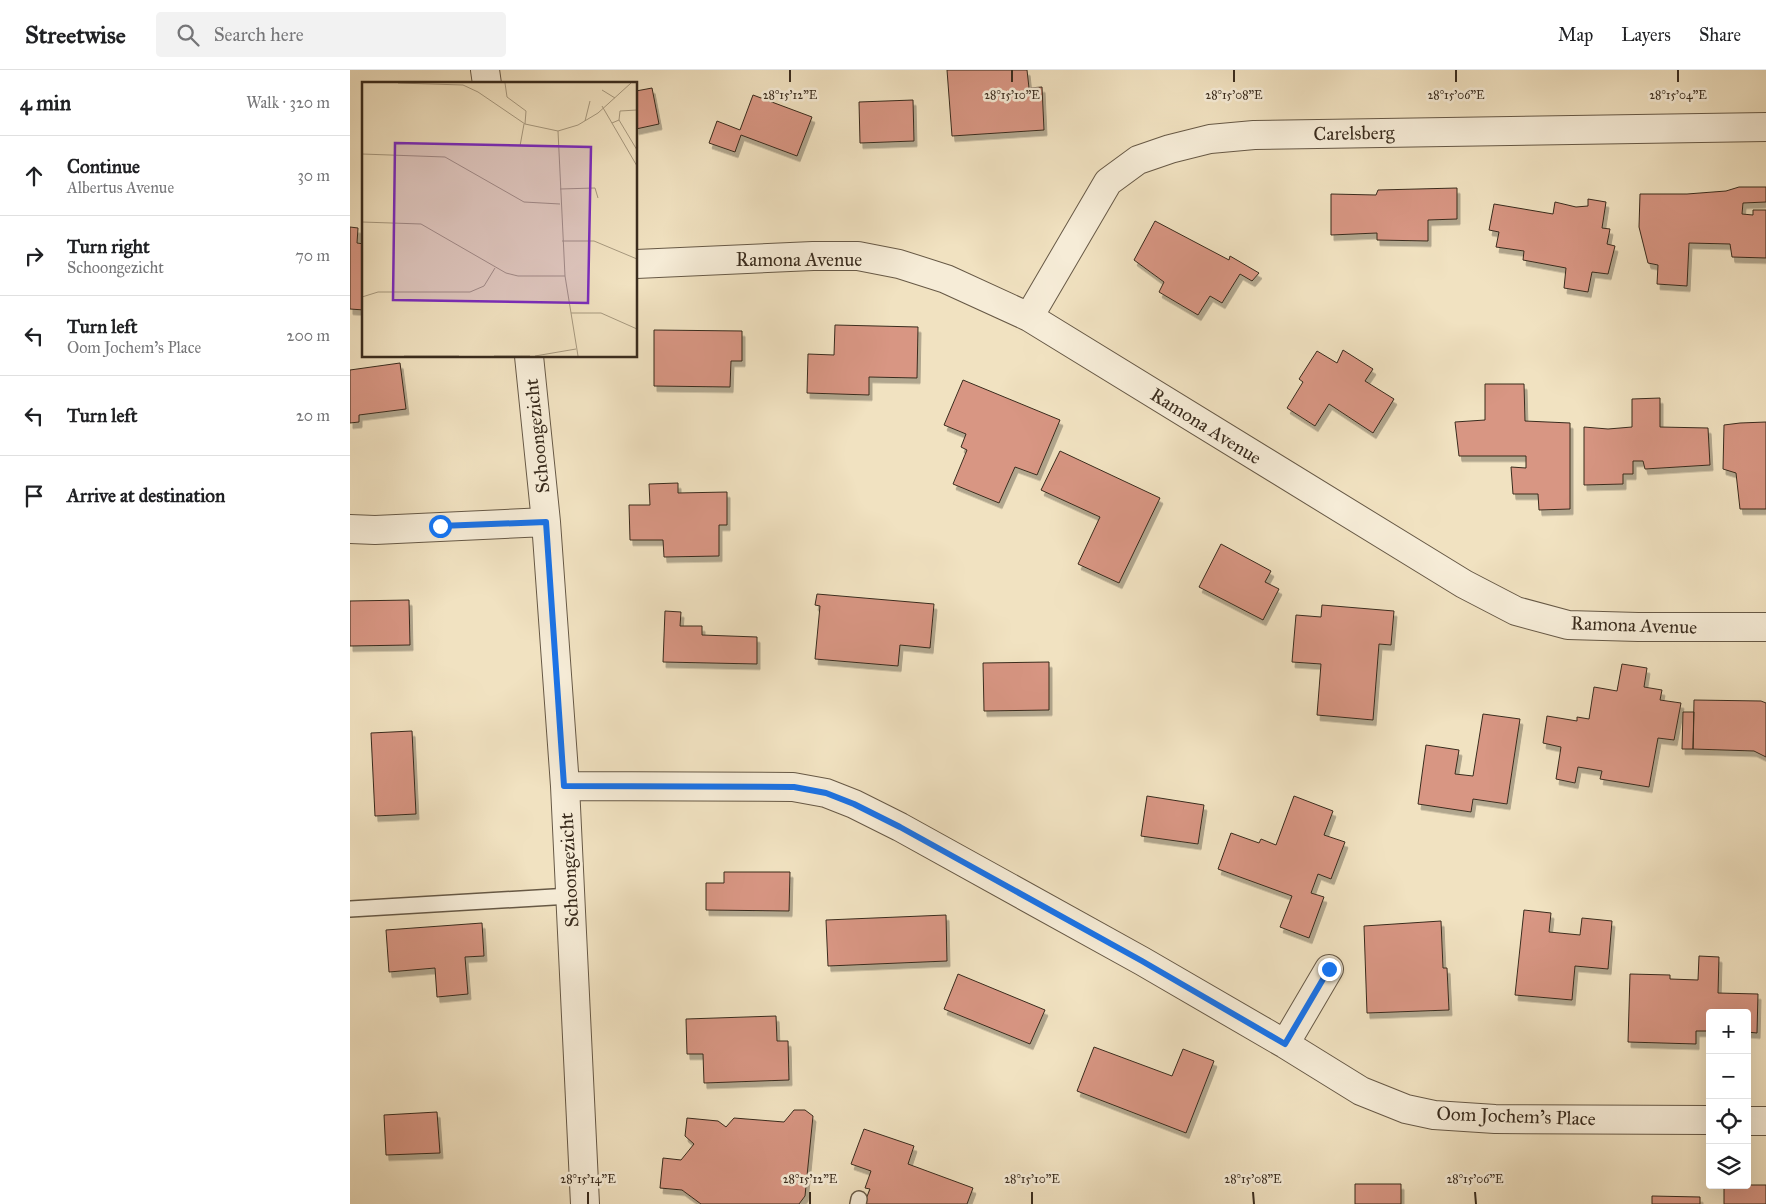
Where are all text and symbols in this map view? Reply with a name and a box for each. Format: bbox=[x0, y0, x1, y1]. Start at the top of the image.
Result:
search box bbox=[156, 12, 506, 57]
text: Streetwise bbox=[25, 20, 126, 50]
icon: search bbox=[174, 21, 202, 49]
text: Search here bbox=[214, 23, 304, 46]
text: Map bbox=[1558, 24, 1593, 46]
text: Layers bbox=[1621, 24, 1671, 46]
text: Share bbox=[1699, 24, 1741, 46]
inset map bbox=[362, 82, 638, 358]
text: 28°15'12"E bbox=[763, 88, 818, 102]
text: 28°15'10"E bbox=[984, 88, 1040, 102]
text: 28°15'08"E bbox=[1205, 88, 1263, 102]
text: 28°15'06"E bbox=[1427, 88, 1485, 102]
text: 28°15'04"E bbox=[1649, 88, 1707, 102]
text: 4 min bbox=[20, 90, 71, 116]
text: Walk · 320 m bbox=[246, 93, 330, 112]
street label: Carelsberg bbox=[1313, 121, 1395, 146]
text: Continue bbox=[67, 155, 140, 178]
icon: ahead bbox=[20, 162, 48, 190]
text: 30 m bbox=[297, 166, 330, 185]
text: Albertus Avenue bbox=[67, 178, 174, 197]
text: Turn right bbox=[67, 235, 150, 258]
icon: right bbox=[20, 242, 48, 270]
text: 70 m bbox=[295, 246, 330, 265]
street label: Ramona Avenue bbox=[736, 248, 862, 271]
text: Schoongezicht bbox=[67, 258, 164, 277]
text: Turn left bbox=[67, 315, 137, 338]
icon: left bbox=[20, 322, 48, 350]
text: 200 m bbox=[287, 326, 330, 345]
text: Oom Jochem's Place bbox=[67, 338, 201, 357]
street label: Schoongezicht bbox=[520, 377, 555, 494]
street label: Ramona Avenue bbox=[1146, 383, 1266, 469]
icon: left bbox=[20, 402, 48, 430]
text: Turn left bbox=[67, 404, 137, 427]
text: 20 m bbox=[296, 406, 330, 425]
icon: arrive bbox=[20, 482, 48, 510]
text: Arrive at destination bbox=[67, 484, 225, 507]
route start bbox=[429, 515, 452, 538]
street label: Ramona Avenue bbox=[1570, 611, 1698, 639]
street label: Schoongezicht bbox=[554, 812, 584, 928]
route end bbox=[1318, 958, 1341, 981]
map controls bbox=[1706, 1009, 1751, 1189]
button: + bbox=[1706, 1009, 1751, 1054]
button: − bbox=[1706, 1054, 1751, 1099]
button: locate bbox=[1706, 1099, 1751, 1144]
street label: Oom Jochem's Place bbox=[1436, 1102, 1596, 1131]
button: layers bbox=[1706, 1144, 1751, 1189]
text: 28°15'14"E bbox=[560, 1172, 616, 1186]
text: 28°15'12"E bbox=[783, 1172, 838, 1186]
text: 28°15'10"E bbox=[1004, 1172, 1060, 1186]
text: 28°15'08"E bbox=[1224, 1172, 1282, 1186]
text: 28°15'06"E bbox=[1446, 1172, 1504, 1186]

